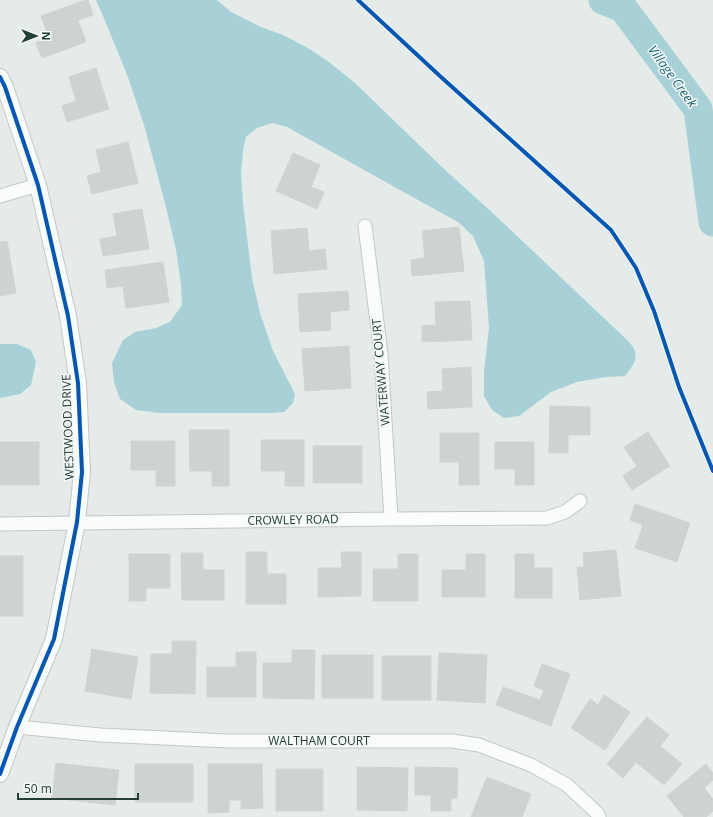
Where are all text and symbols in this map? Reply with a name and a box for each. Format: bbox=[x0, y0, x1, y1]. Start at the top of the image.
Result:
north arrow bbox=[16, 16, 56, 56]
text: N bbox=[39, 32, 54, 40]
water label: Village Creek bbox=[644, 41, 702, 111]
street label: WATERWAY COURT bbox=[367, 317, 394, 426]
street label: WESTWOOD DRIVE bbox=[57, 374, 78, 480]
street label: CROWLEY ROAD bbox=[247, 510, 339, 529]
street label: WALTHAM COURT bbox=[268, 732, 370, 749]
scale bar bbox=[18, 775, 138, 801]
text: 50 m bbox=[24, 780, 52, 797]

